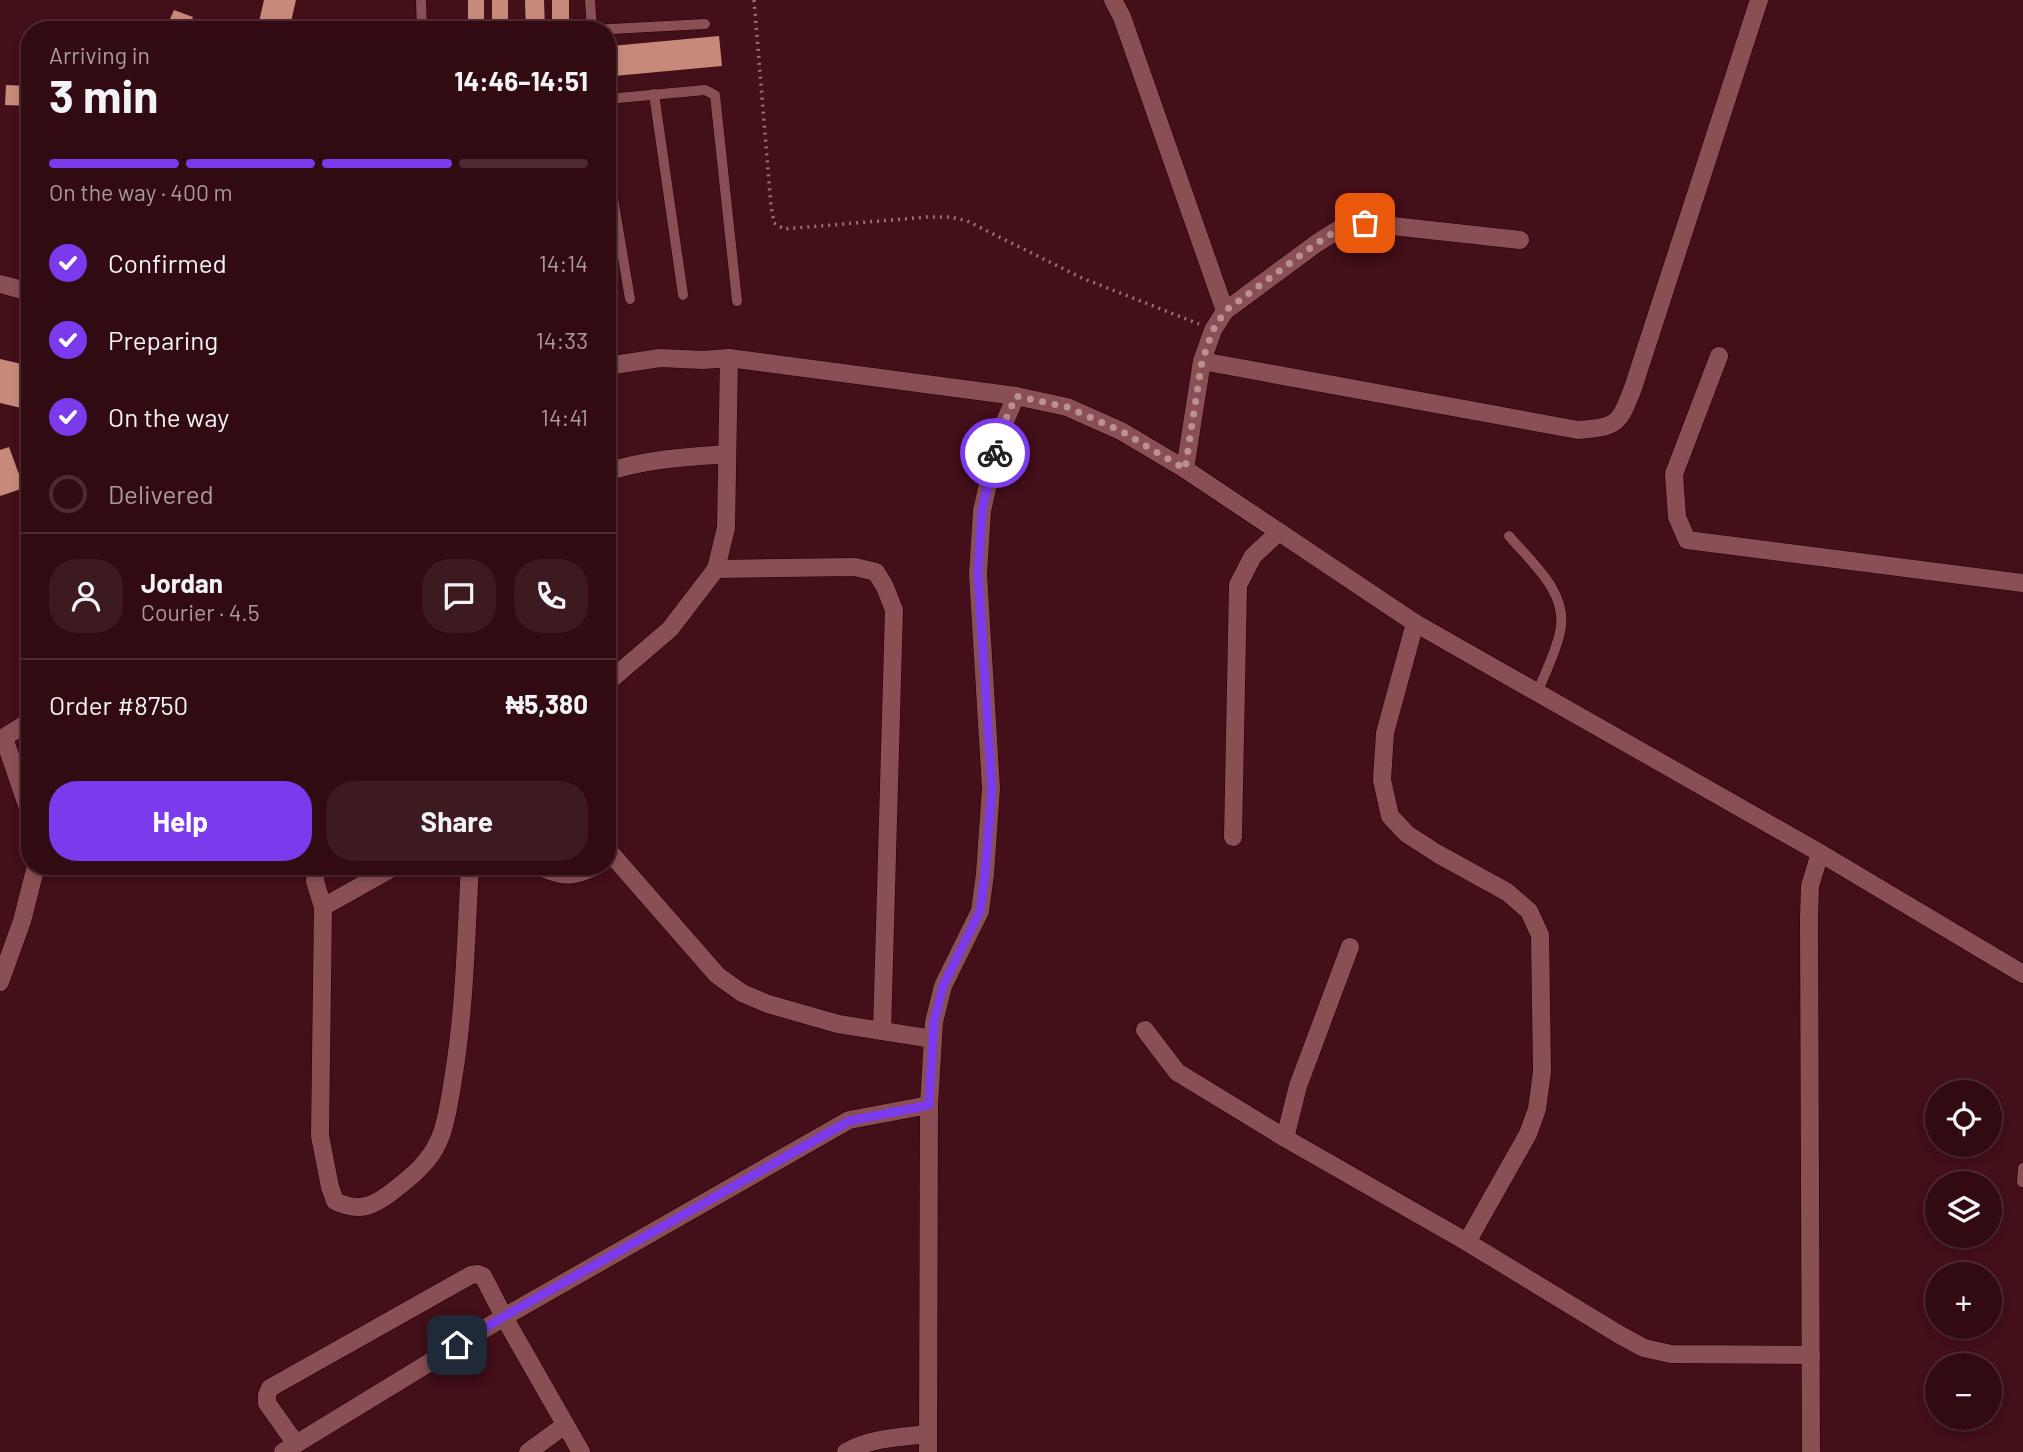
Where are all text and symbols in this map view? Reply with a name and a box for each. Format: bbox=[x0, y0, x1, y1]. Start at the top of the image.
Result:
text: Arriving in bbox=[49, 41, 150, 69]
text: 14:46–14:51 bbox=[454, 65, 588, 96]
text: 3 min bbox=[49, 67, 158, 122]
text: On the way · 400 m bbox=[49, 178, 233, 206]
pin bbox=[1335, 193, 1395, 253]
icon: bag bbox=[1346, 204, 1384, 242]
icon: check bbox=[49, 244, 87, 282]
text: Confirmed bbox=[108, 247, 227, 278]
text: 14:14 bbox=[539, 249, 588, 277]
icon: check bbox=[49, 321, 87, 359]
text: Preparing bbox=[108, 324, 218, 355]
text: 14:33 bbox=[536, 326, 588, 354]
icon: check bbox=[49, 398, 87, 436]
text: On the way bbox=[108, 401, 229, 432]
text: 14:41 bbox=[541, 403, 588, 431]
courier bbox=[960, 418, 1030, 488]
icon: bike bbox=[976, 434, 1014, 472]
text: Delivered bbox=[108, 478, 214, 509]
button: person bbox=[49, 559, 123, 633]
button: chat bbox=[422, 559, 496, 633]
button: phone bbox=[514, 559, 588, 633]
text: Jordan bbox=[141, 567, 223, 598]
text: Courier · 4.5 bbox=[141, 598, 260, 626]
text: ₦5,380 bbox=[505, 688, 588, 719]
text: Order #8750 bbox=[49, 689, 188, 720]
button: Help bbox=[49, 781, 312, 861]
button: Share bbox=[326, 781, 588, 861]
map controls bbox=[1925, 1080, 2002, 1430]
button: locate bbox=[1925, 1080, 2002, 1157]
button: layers bbox=[1925, 1171, 2002, 1248]
button: + bbox=[1925, 1262, 2002, 1339]
pin bbox=[427, 1315, 487, 1375]
icon: home bbox=[438, 1326, 476, 1364]
button: − bbox=[1925, 1353, 2002, 1430]

